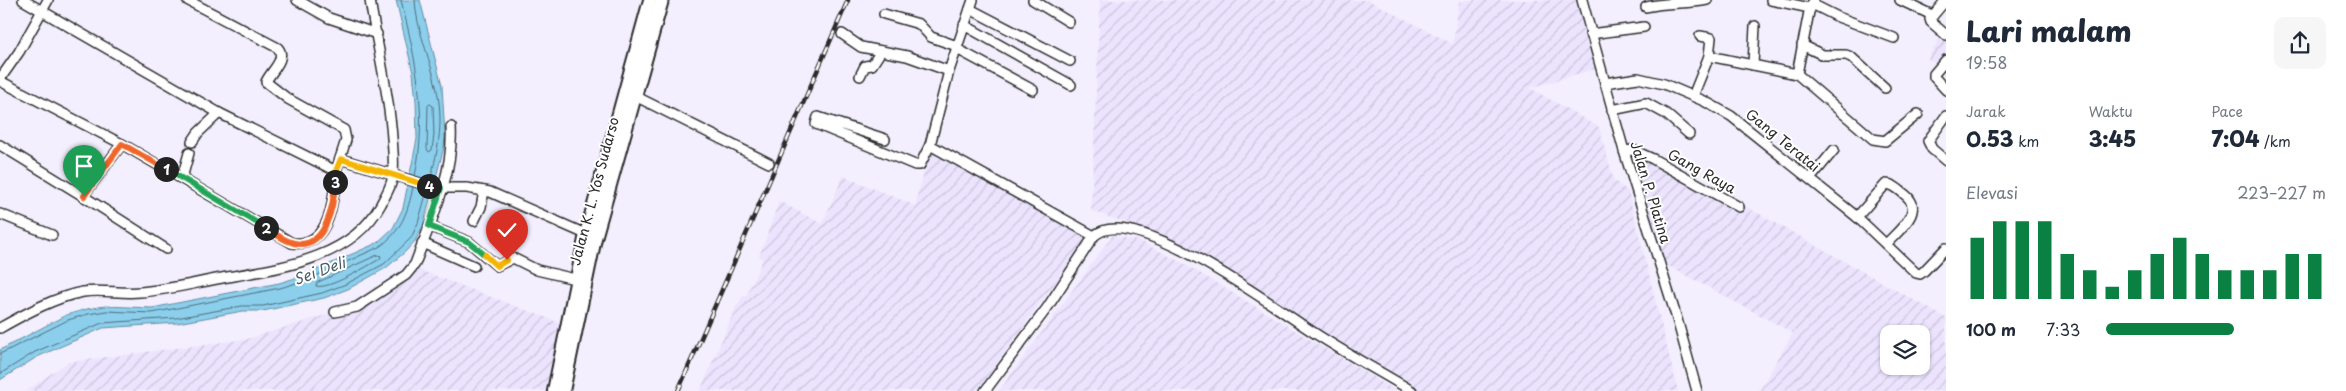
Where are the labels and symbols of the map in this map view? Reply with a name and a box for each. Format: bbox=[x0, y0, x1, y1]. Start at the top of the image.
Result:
street label: Gang Teratai bbox=[1741, 103, 1825, 177]
street label: Jalan K. L. Yos Sudarso bbox=[564, 114, 624, 267]
street label: Jalan P. Platina bbox=[1625, 138, 1677, 246]
street label: Gang Raya bbox=[1664, 144, 1740, 199]
pin bbox=[63, 145, 105, 196]
pin: 1 bbox=[154, 156, 178, 182]
pin: 3 bbox=[322, 170, 348, 194]
pin: 4 bbox=[416, 174, 442, 198]
pin bbox=[486, 209, 528, 260]
pin: 2 bbox=[254, 216, 278, 240]
water label: Sei Deli bbox=[290, 249, 351, 290]

